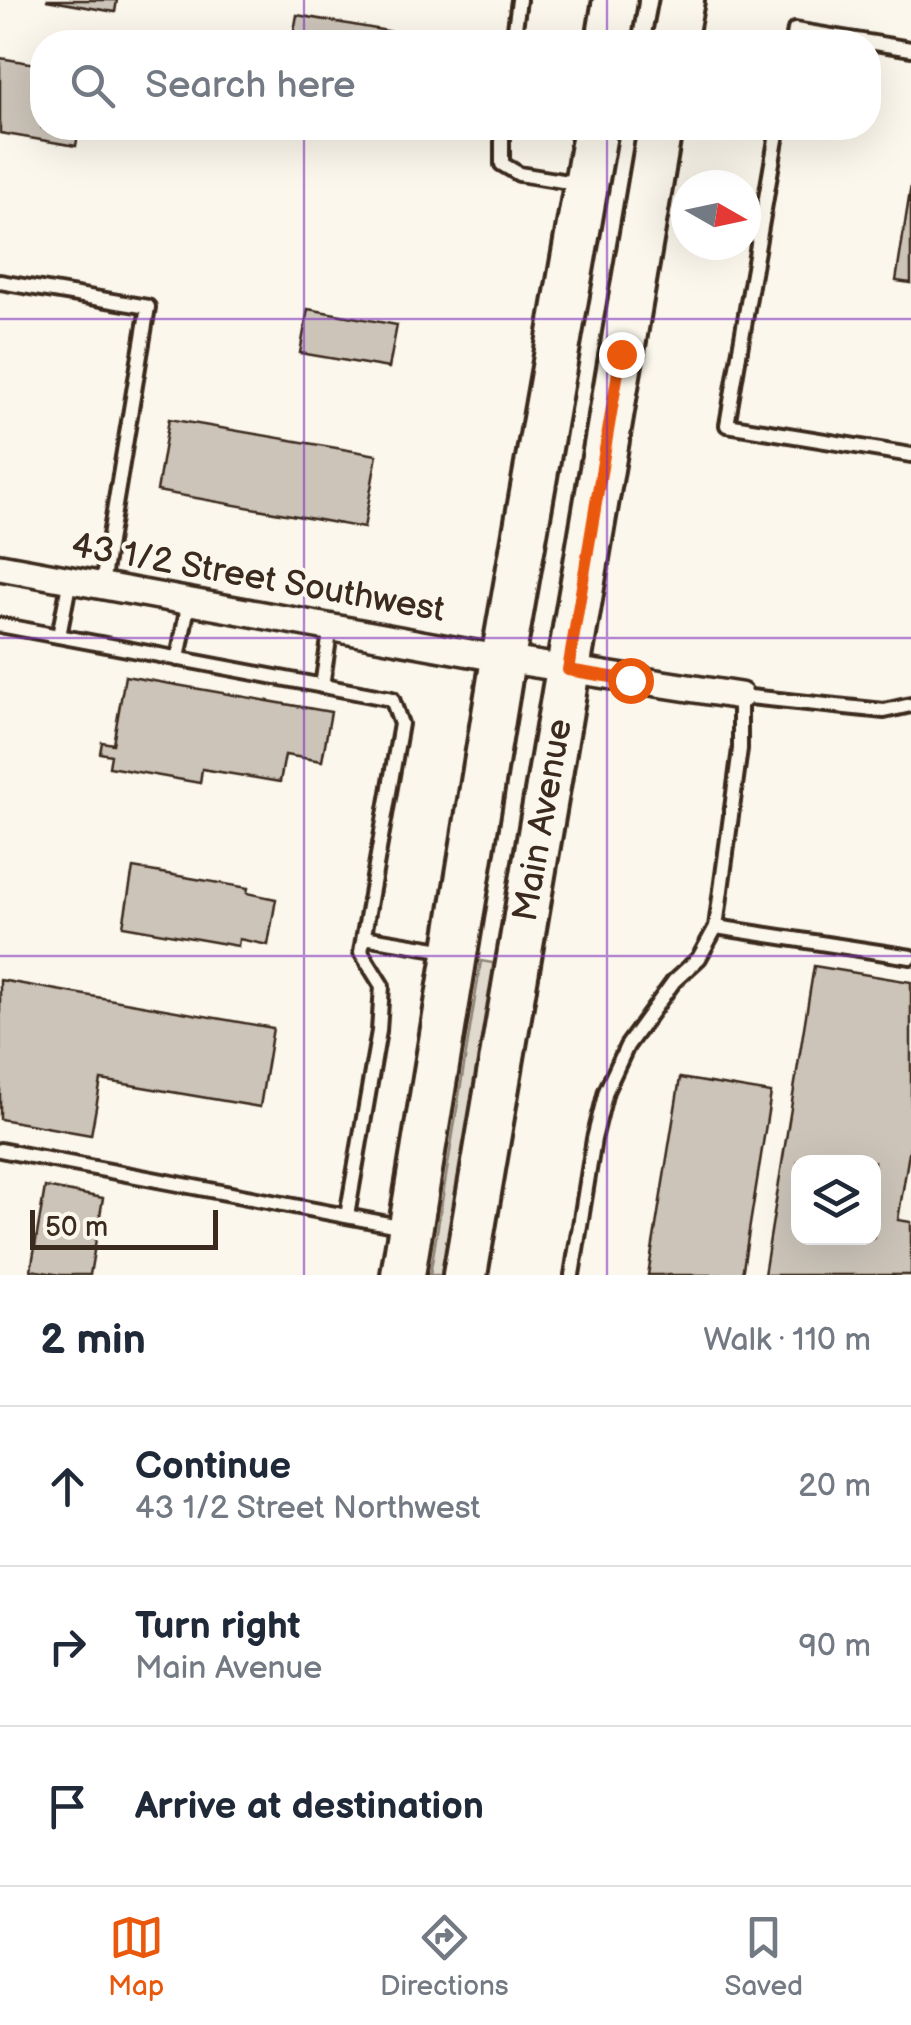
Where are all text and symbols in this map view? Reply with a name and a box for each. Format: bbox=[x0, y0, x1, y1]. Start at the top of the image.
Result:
search box bbox=[30, 30, 881, 140]
icon: search bbox=[65, 58, 120, 113]
text: Search here bbox=[145, 63, 356, 108]
north arrow bbox=[671, 170, 761, 260]
route end bbox=[599, 332, 645, 378]
street label: 43 1/2 Street Southwest bbox=[68, 524, 448, 632]
route start bbox=[608, 658, 654, 704]
street label: Main Avenue bbox=[504, 715, 582, 925]
map controls bbox=[791, 1155, 881, 1245]
button: layers bbox=[791, 1155, 881, 1245]
scale bar bbox=[30, 1205, 218, 1250]
text: 50 m bbox=[45, 1211, 108, 1244]
text: 2 min bbox=[40, 1315, 146, 1366]
text: Walk · 110 m bbox=[703, 1321, 871, 1360]
text: Continue bbox=[135, 1444, 291, 1489]
icon: ahead bbox=[40, 1459, 95, 1514]
text: 20 m bbox=[798, 1467, 871, 1506]
text: 43 1/2 Street Northwest bbox=[135, 1489, 480, 1528]
text: Turn right bbox=[135, 1604, 300, 1649]
icon: right bbox=[40, 1619, 95, 1674]
text: 90 m bbox=[799, 1627, 871, 1666]
text: Main Avenue bbox=[135, 1649, 322, 1688]
icon: arrive bbox=[40, 1779, 95, 1834]
text: Arrive at destination bbox=[135, 1784, 484, 1829]
tab: Map bbox=[108, 1910, 164, 2003]
tab: Directions bbox=[380, 1910, 509, 2003]
tab: Saved bbox=[725, 1910, 803, 2003]

